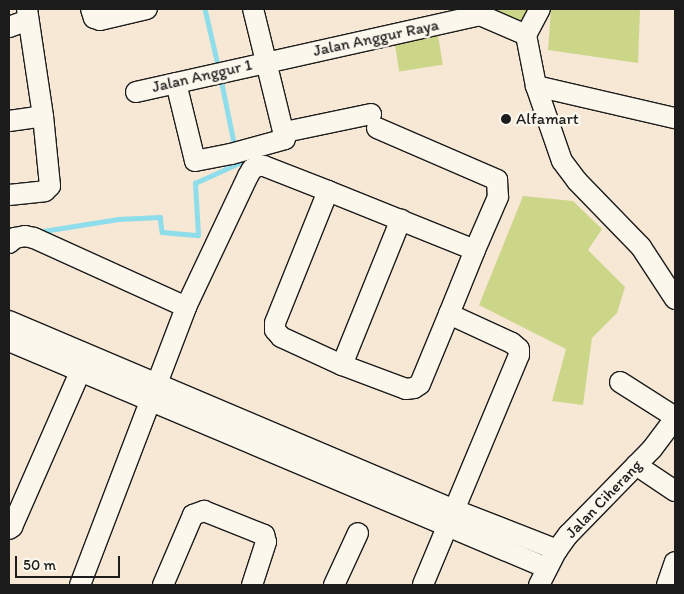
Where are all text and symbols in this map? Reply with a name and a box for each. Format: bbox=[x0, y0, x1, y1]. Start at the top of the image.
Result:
street label: Jalan Anggur Raya bbox=[311, 15, 441, 61]
street label: Jalan Anggur 1 bbox=[150, 55, 254, 97]
place label: Alfamart bbox=[516, 109, 579, 129]
marker: Alfamart bbox=[500, 113, 512, 125]
street label: Jalan Ciherang bbox=[561, 455, 647, 543]
scale bar bbox=[18, 546, 122, 578]
text: 50 m bbox=[23, 556, 56, 574]

